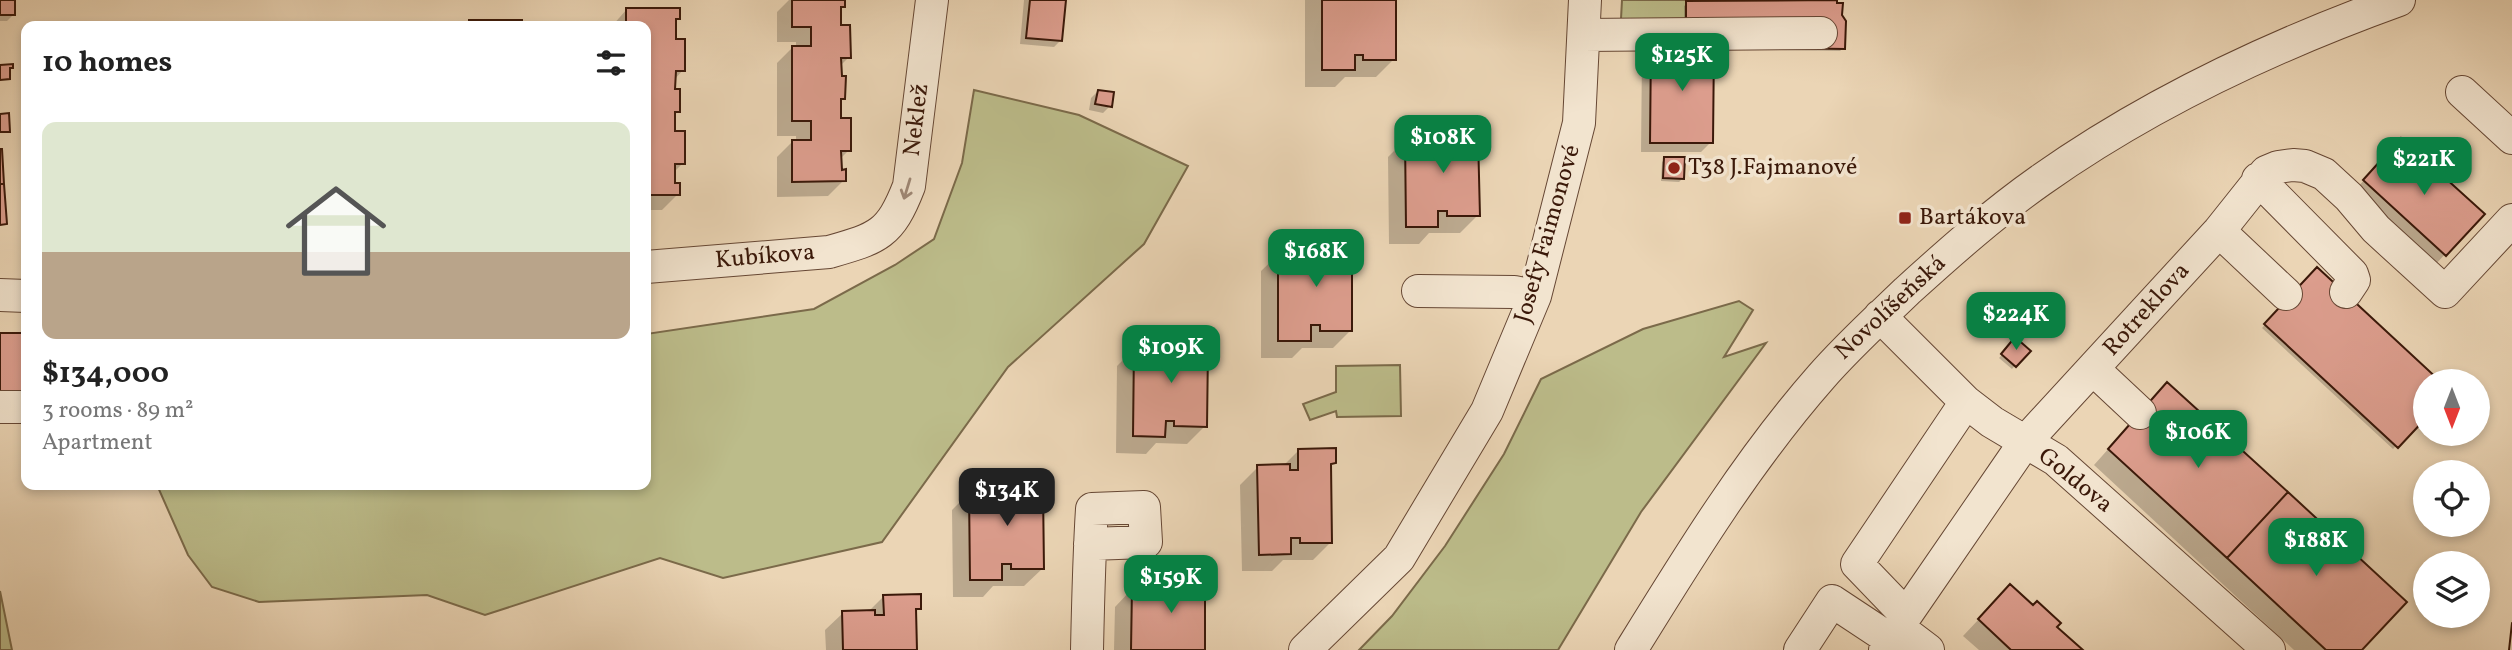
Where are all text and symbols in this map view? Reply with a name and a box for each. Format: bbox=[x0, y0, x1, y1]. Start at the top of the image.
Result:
pin: $125K bbox=[1633, 34, 1731, 93]
text: $125K bbox=[1651, 40, 1713, 72]
text: 10 homes bbox=[42, 42, 172, 84]
icon: filters bbox=[592, 44, 630, 82]
street label: Neklež bbox=[896, 82, 938, 158]
pin: $108K bbox=[1394, 116, 1492, 175]
text: $108K bbox=[1410, 122, 1476, 154]
pin: $221K bbox=[2375, 138, 2473, 197]
street label: Josefy Faimonové bbox=[1506, 141, 1590, 327]
text: $221K bbox=[2393, 144, 2455, 176]
place label: T38 J.Fajmanové bbox=[1688, 151, 1857, 185]
marker: T38 J.Fajmanové bbox=[1666, 160, 1682, 176]
icon: home bbox=[273, 168, 399, 294]
one-way arrow bbox=[899, 177, 912, 199]
place label: Bartákova bbox=[1919, 201, 2026, 235]
marker: Bartákova bbox=[1897, 210, 1913, 226]
pin: $168K bbox=[1267, 230, 1365, 289]
street label: Kubíkova bbox=[714, 236, 816, 278]
text: $168K bbox=[1284, 236, 1348, 268]
street label: Novolíšeňská bbox=[1828, 247, 1954, 369]
street label: Rotreklova bbox=[2096, 256, 2198, 364]
pin: $224K bbox=[1967, 292, 2065, 352]
text: $224K bbox=[1982, 299, 2050, 331]
pin: $109K bbox=[1122, 326, 1220, 385]
text: $109K bbox=[1138, 332, 1204, 364]
text: $134,000 bbox=[42, 353, 169, 395]
north arrow bbox=[2413, 369, 2490, 446]
map controls bbox=[2413, 369, 2490, 628]
text: 3 rooms · 89 m² bbox=[42, 395, 194, 427]
pin: $106K bbox=[2149, 410, 2247, 470]
text: $106K bbox=[2165, 417, 2231, 449]
text: Apartment bbox=[42, 427, 153, 459]
street label: Goldova bbox=[2030, 440, 2120, 522]
button: locate bbox=[2413, 460, 2490, 537]
pin: $134K bbox=[958, 468, 1056, 528]
text: $134K bbox=[975, 475, 1039, 507]
pin: $188K bbox=[2267, 518, 2365, 578]
text: $188K bbox=[2284, 525, 2348, 557]
button: layers bbox=[2413, 551, 2490, 628]
pin: $159K bbox=[1122, 556, 1220, 615]
text: $159K bbox=[1140, 562, 1202, 594]

